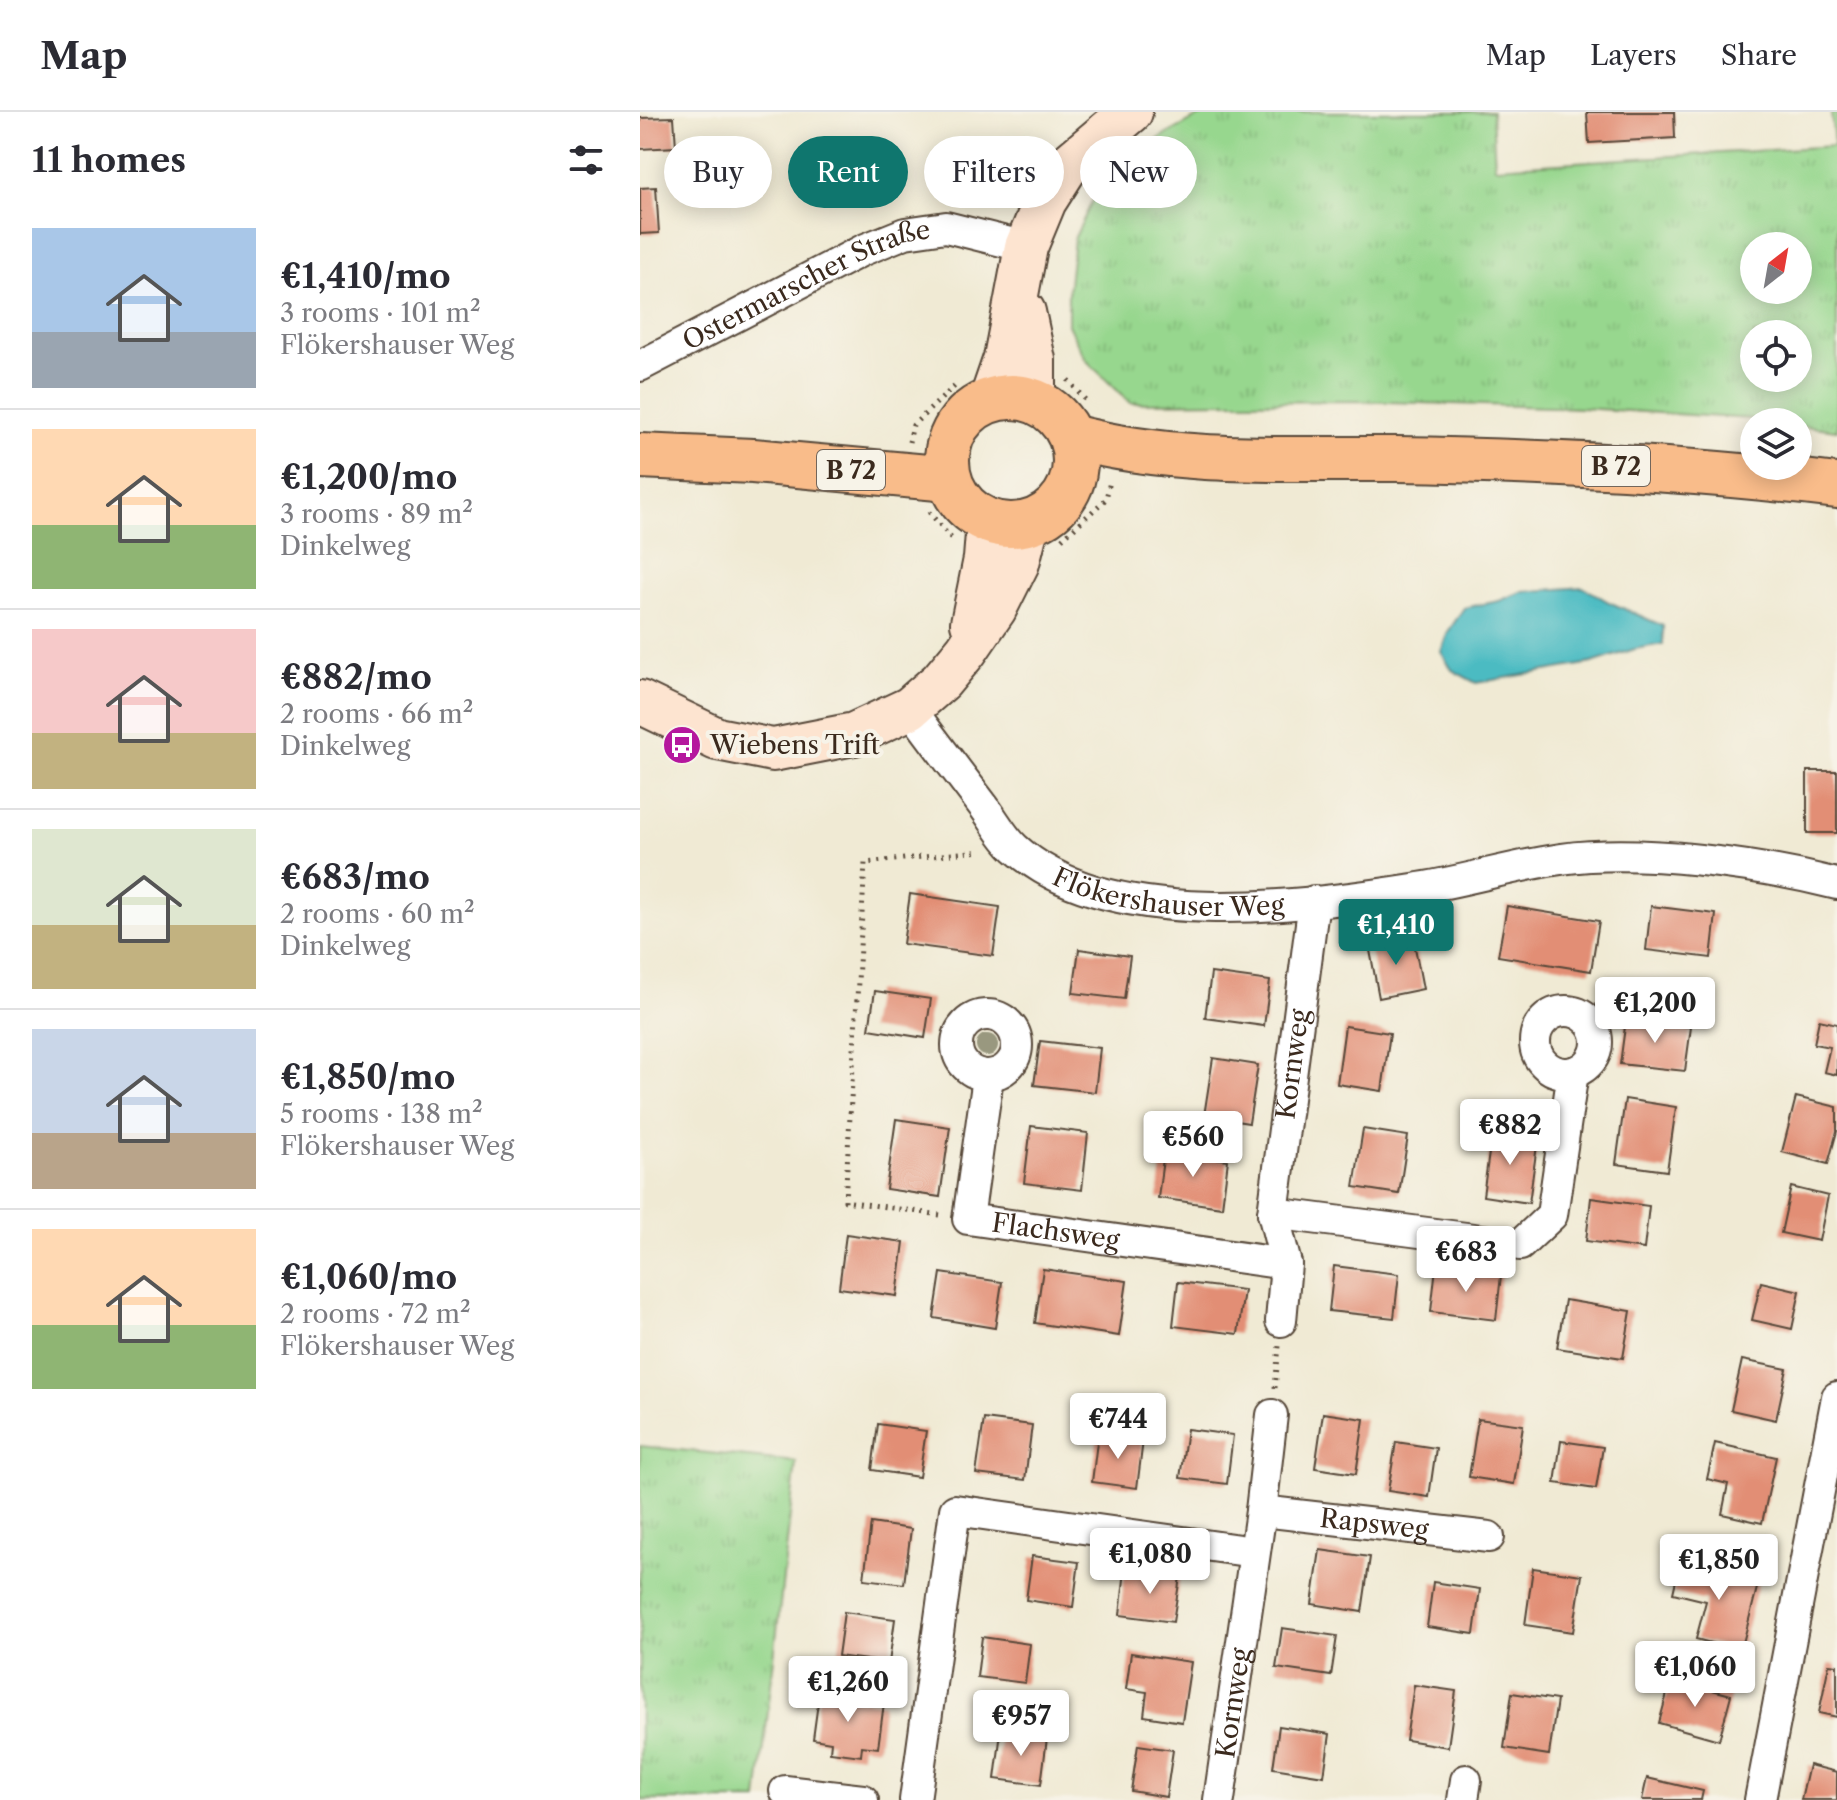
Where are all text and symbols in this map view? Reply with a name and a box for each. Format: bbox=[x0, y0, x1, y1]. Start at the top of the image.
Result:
text: Map bbox=[40, 32, 128, 79]
text: Map bbox=[1486, 38, 1546, 72]
text: Layers bbox=[1590, 38, 1677, 72]
text: Share bbox=[1721, 38, 1797, 72]
chip: Buy bbox=[664, 136, 772, 208]
chip: Rent bbox=[788, 136, 908, 208]
chip: Filters bbox=[924, 136, 1064, 208]
chip: New bbox=[1080, 136, 1197, 208]
icon: filters bbox=[564, 138, 608, 182]
text: 11 homes bbox=[32, 139, 186, 181]
street label: Ostermarscher Straße bbox=[677, 214, 932, 357]
north arrow bbox=[1740, 232, 1812, 304]
map controls bbox=[1740, 232, 1812, 480]
text: €1,410/mo bbox=[280, 255, 451, 297]
icon: home bbox=[96, 260, 192, 356]
text: 3 rooms · 101 m² bbox=[280, 297, 481, 329]
button: locate bbox=[1740, 320, 1812, 392]
text: Flökershauser Weg bbox=[280, 329, 514, 361]
button: layers bbox=[1740, 408, 1812, 480]
road number: B 72 bbox=[1582, 446, 1650, 486]
road number: B 72 bbox=[817, 450, 885, 490]
text: €1,200/mo bbox=[280, 456, 457, 498]
icon: home bbox=[96, 461, 192, 557]
text: 3 rooms · 89 m² bbox=[280, 498, 473, 530]
text: Dinkelweg bbox=[280, 530, 410, 562]
text: €882/mo bbox=[280, 656, 432, 698]
icon: home bbox=[96, 661, 192, 757]
text: 2 rooms · 66 m² bbox=[280, 698, 473, 730]
bus stop icon: Wiebens Trift bbox=[661, 724, 703, 766]
place label: Wiebens Trift bbox=[709, 729, 880, 761]
text: Dinkelweg bbox=[280, 730, 410, 762]
text: €683/mo bbox=[280, 856, 430, 898]
street label: Flökershauser Weg bbox=[1048, 860, 1286, 923]
icon: home bbox=[96, 861, 192, 957]
text: 2 rooms · 60 m² bbox=[280, 898, 475, 930]
pin: €1,410 bbox=[1331, 899, 1461, 967]
text: €1,410 bbox=[1357, 909, 1435, 941]
text: Dinkelweg bbox=[280, 930, 410, 962]
pin: €1,200 bbox=[1590, 977, 1720, 1045]
text: €1,200 bbox=[1613, 987, 1697, 1019]
street label: Kornweg bbox=[1269, 1007, 1316, 1121]
text: €1,850/mo bbox=[280, 1056, 455, 1098]
icon: home bbox=[96, 1061, 192, 1157]
text: 5 rooms · 138 m² bbox=[280, 1098, 483, 1130]
pin: €882 bbox=[1463, 1099, 1557, 1167]
text: €882 bbox=[1478, 1109, 1542, 1141]
pin: €560 bbox=[1146, 1111, 1240, 1179]
text: €560 bbox=[1162, 1121, 1225, 1153]
text: Flökershauser Weg bbox=[280, 1130, 514, 1162]
street label: Flachsweg bbox=[990, 1207, 1122, 1256]
pin: €683 bbox=[1419, 1226, 1513, 1294]
text: €683 bbox=[1435, 1236, 1497, 1268]
text: €1,060/mo bbox=[280, 1256, 457, 1298]
icon: home bbox=[96, 1261, 192, 1357]
text: 2 rooms · 72 m² bbox=[280, 1298, 471, 1330]
text: Flökershauser Weg bbox=[280, 1330, 514, 1362]
pin: €744 bbox=[1071, 1393, 1165, 1461]
text: €744 bbox=[1088, 1403, 1148, 1435]
street label: Rapsweg bbox=[1318, 1502, 1431, 1546]
pin: €1,080 bbox=[1085, 1528, 1215, 1596]
pin: €1,850 bbox=[1654, 1534, 1784, 1602]
text: €1,080 bbox=[1108, 1538, 1192, 1570]
text: €1,850 bbox=[1678, 1544, 1760, 1576]
pin: €1,060 bbox=[1630, 1641, 1760, 1709]
street label: Kornweg bbox=[1209, 1646, 1257, 1760]
text: €1,060 bbox=[1653, 1651, 1737, 1683]
pin: €1,260 bbox=[783, 1656, 913, 1724]
text: €1,260 bbox=[807, 1666, 889, 1698]
pin: €957 bbox=[974, 1690, 1068, 1758]
text: €957 bbox=[991, 1700, 1051, 1732]

